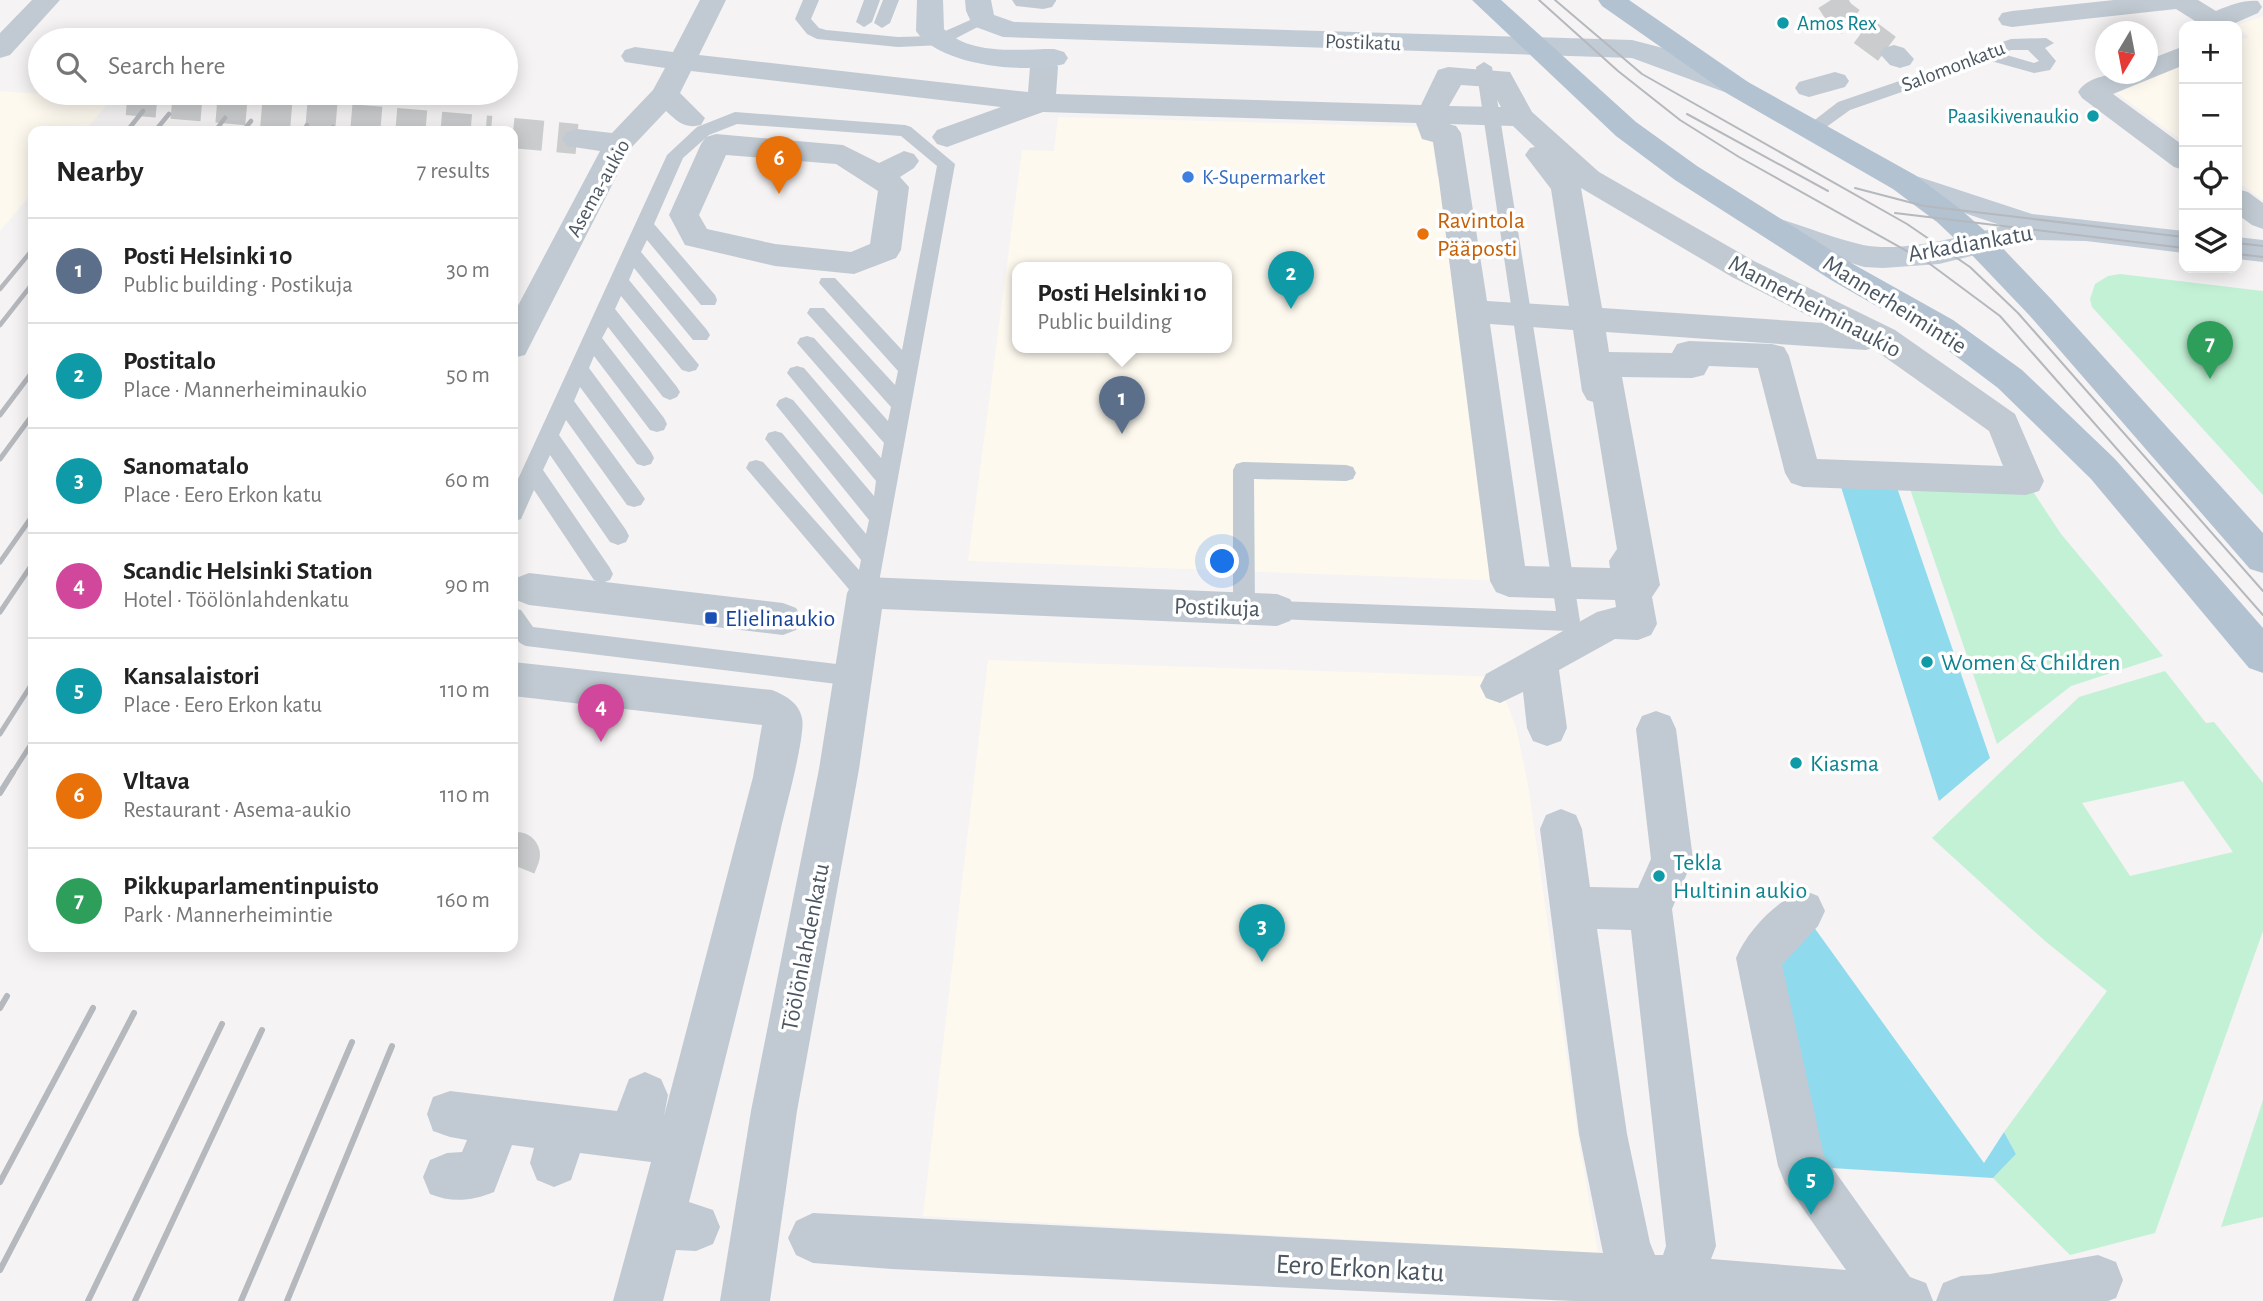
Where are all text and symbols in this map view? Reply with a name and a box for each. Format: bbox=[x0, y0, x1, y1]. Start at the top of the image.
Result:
place label: Amos Rex bbox=[1797, 13, 1877, 34]
marker: Amos Rex bbox=[1775, 15, 1791, 31]
north arrow bbox=[2095, 21, 2158, 84]
map controls bbox=[2179, 21, 2242, 273]
button: + bbox=[2179, 21, 2242, 84]
search box bbox=[28, 28, 518, 105]
street label: Postikatu bbox=[1325, 31, 1402, 54]
street label: Salomonkatu bbox=[1899, 37, 2008, 96]
icon: search bbox=[52, 48, 90, 86]
text: Search here bbox=[108, 53, 226, 79]
button: − bbox=[2179, 84, 2242, 147]
place label: Paasikivenaukio bbox=[1947, 106, 2079, 127]
marker: Paasikivenaukio bbox=[2085, 108, 2101, 124]
street label: Asema-aukio bbox=[563, 136, 634, 241]
pin: 6 bbox=[756, 136, 802, 194]
button: locate bbox=[2179, 147, 2242, 210]
text: Nearby bbox=[56, 157, 144, 187]
text: 7 results bbox=[417, 160, 490, 183]
place label: K-Supermarket bbox=[1202, 167, 1325, 188]
marker: K-Supermarket bbox=[1180, 169, 1196, 185]
place label: Ravintola Pääposti bbox=[1437, 209, 1525, 261]
button: layers bbox=[2179, 210, 2242, 273]
street label: Arkadiankatu bbox=[1906, 221, 2034, 267]
marker: Ravintola Pääposti bbox=[1415, 226, 1431, 242]
text: Posti Helsinki 10 bbox=[123, 243, 293, 269]
pin: 2 bbox=[1268, 251, 1314, 309]
street label: Mannerheiminaukio bbox=[1724, 251, 1905, 362]
street label: Mannerheimintie bbox=[1818, 251, 1970, 359]
text: 1 bbox=[75, 259, 83, 282]
text: 30 m bbox=[446, 259, 490, 282]
popup bbox=[1012, 262, 1232, 353]
text: Public building · Postikuja bbox=[123, 274, 353, 297]
text: Posti Helsinki 10 bbox=[1037, 280, 1207, 306]
text: Public building bbox=[1037, 311, 1172, 334]
pin: 7 bbox=[2187, 321, 2233, 379]
text: Postitalo bbox=[123, 348, 216, 374]
text: 2 bbox=[74, 364, 84, 387]
text: 50 m bbox=[446, 364, 490, 387]
pin: 1 bbox=[1099, 376, 1145, 434]
text: Place · Mannerheiminaukio bbox=[123, 379, 367, 402]
text: Sanomatalo bbox=[123, 453, 249, 479]
text: 3 bbox=[74, 469, 84, 492]
text: 60 m bbox=[445, 469, 490, 492]
text: Place · Eero Erkon katu bbox=[123, 484, 322, 507]
your location bbox=[1205, 544, 1239, 578]
text: Scandic Helsinki Station bbox=[123, 558, 373, 584]
text: 4 bbox=[73, 574, 85, 597]
text: 90 m bbox=[445, 574, 490, 597]
text: Hotel · Töölönlahdenkatu bbox=[123, 589, 349, 612]
street label: Postikuja bbox=[1173, 595, 1260, 621]
place label: Elielinaukio bbox=[725, 607, 835, 631]
marker: Elielinaukio bbox=[703, 610, 719, 626]
place label: Women & Children bbox=[1941, 651, 2120, 675]
marker: Women & Children bbox=[1919, 654, 1935, 670]
text: Kansalaistori bbox=[123, 663, 260, 689]
text: 5 bbox=[74, 679, 84, 702]
text: 110 m bbox=[440, 679, 490, 702]
pin: 4 bbox=[578, 684, 624, 742]
text: Place · Eero Erkon katu bbox=[123, 694, 322, 717]
place label: Kiasma bbox=[1810, 752, 1879, 776]
marker: Kiasma bbox=[1788, 755, 1804, 771]
text: Vltava bbox=[123, 768, 190, 794]
text: 6 bbox=[73, 784, 85, 807]
text: 110 m bbox=[440, 784, 490, 807]
text: Restaurant · Asema-aukio bbox=[123, 799, 351, 822]
place label: Tekla Hultinin aukio bbox=[1673, 851, 1807, 903]
street label: Töölönlahdenkatu bbox=[778, 861, 834, 1033]
marker: Tekla Hultinin aukio bbox=[1651, 868, 1667, 884]
text: Pikkuparlamentinpuisto bbox=[123, 873, 379, 899]
text: 7 bbox=[74, 889, 84, 912]
text: 160 m bbox=[437, 889, 490, 912]
text: Park · Mannerheimintie bbox=[123, 904, 333, 927]
pin: 3 bbox=[1239, 904, 1285, 962]
pin: 5 bbox=[1788, 1157, 1834, 1215]
street label: Eero Erkon katu bbox=[1275, 1251, 1445, 1287]

